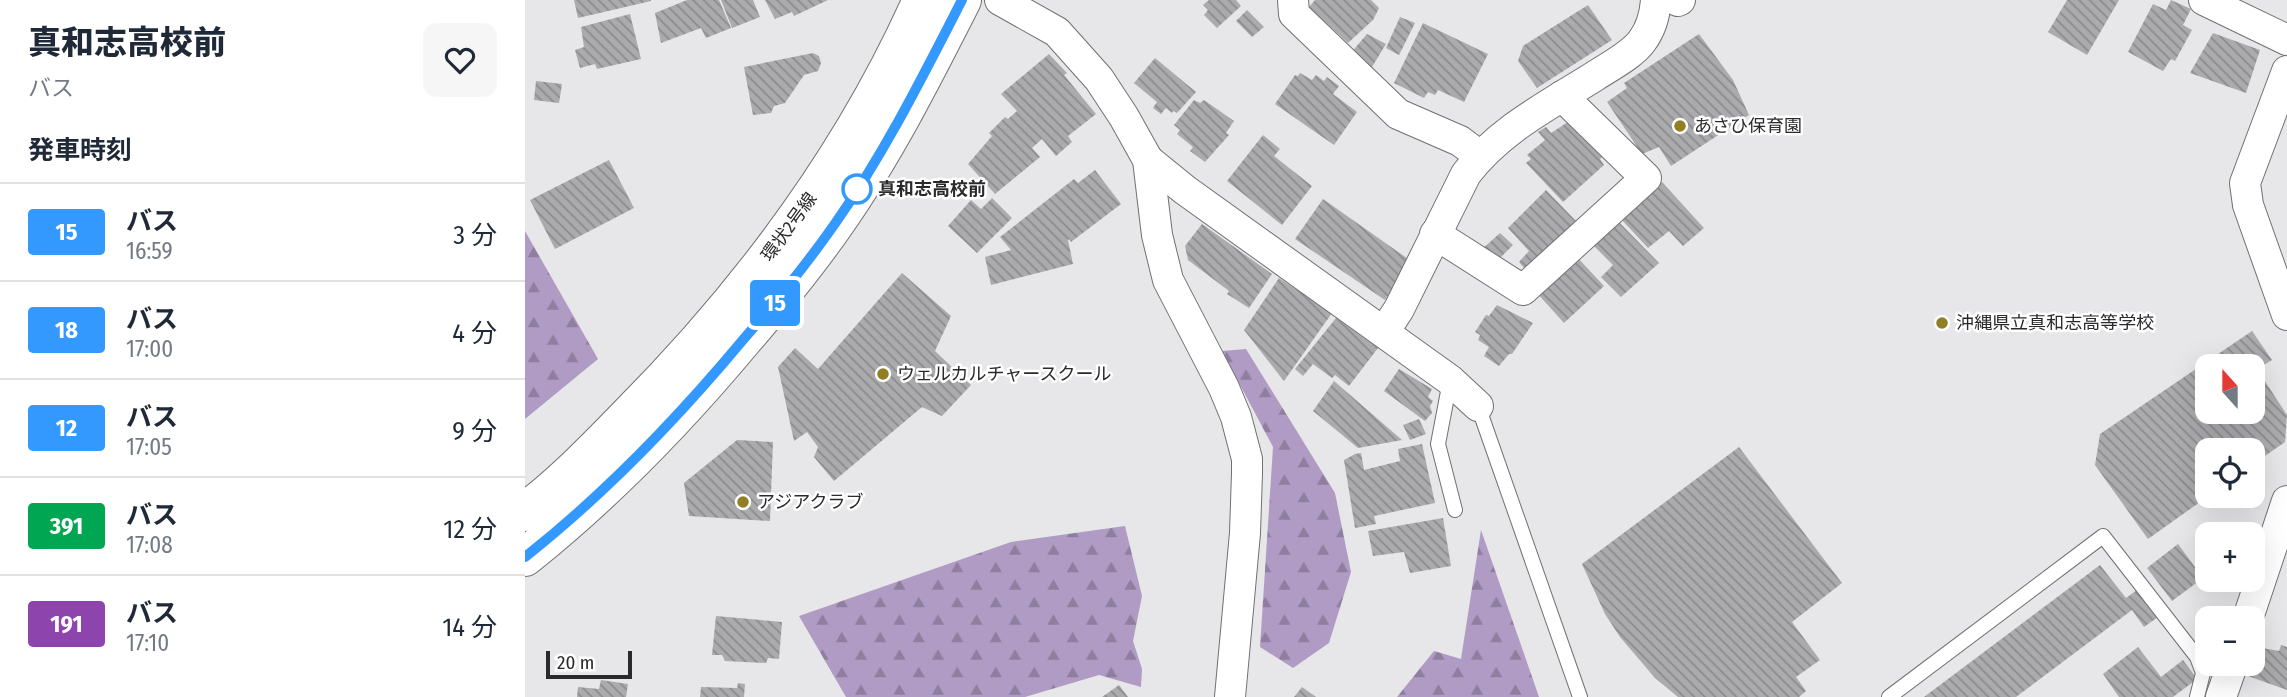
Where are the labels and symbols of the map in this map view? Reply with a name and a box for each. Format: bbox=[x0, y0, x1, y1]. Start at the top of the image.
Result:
place label: あさひ保育園 bbox=[1694, 115, 1802, 137]
marker: あさひ保育園 bbox=[1672, 118, 1688, 134]
marker: 真和志高校前 bbox=[842, 174, 872, 204]
place label: 真和志高校前 bbox=[878, 178, 986, 200]
street label: 環状2号線 bbox=[757, 188, 821, 266]
line badge: 15 bbox=[743, 280, 807, 326]
place label: 沖縄県立真和志高等学校 bbox=[1956, 312, 2154, 334]
marker: 沖縄県立真和志高等学校 bbox=[1934, 315, 1950, 331]
north arrow bbox=[2195, 354, 2265, 424]
place label: ウェルカルチャースクール bbox=[897, 363, 1111, 385]
marker: ウェルカルチャースクール bbox=[875, 366, 891, 382]
place label: アジアクラブ bbox=[757, 491, 863, 513]
marker: アジアクラブ bbox=[735, 494, 751, 510]
scale bar bbox=[546, 648, 632, 680]

